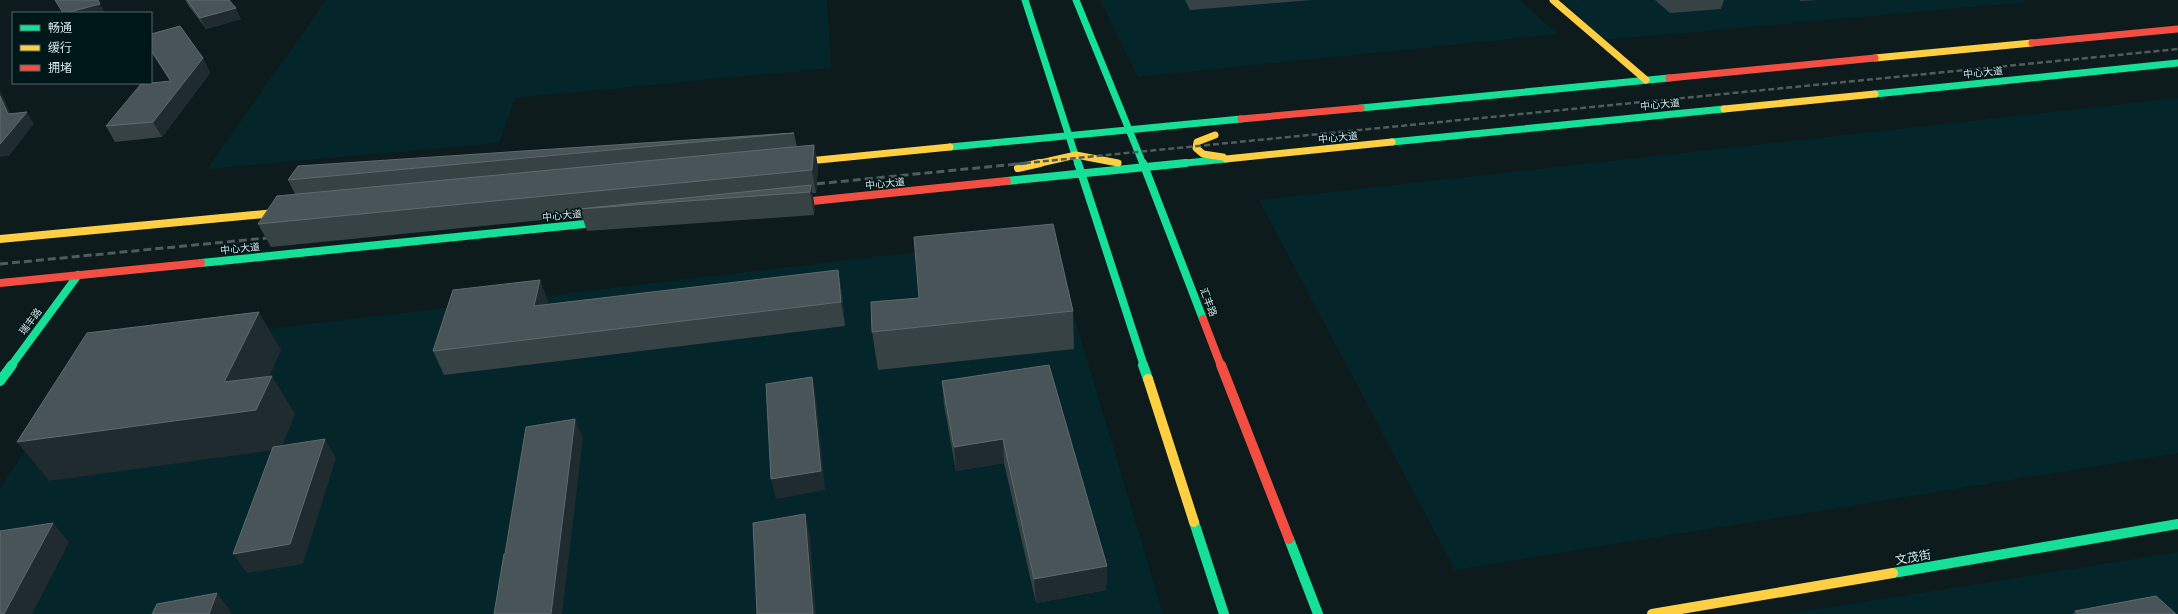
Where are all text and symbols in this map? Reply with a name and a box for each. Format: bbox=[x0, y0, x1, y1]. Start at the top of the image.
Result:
legend bbox=[12, 12, 152, 84]
text: 畅通 bbox=[48, 19, 72, 36]
text: 缓行 bbox=[48, 39, 72, 56]
text: 拥堵 bbox=[48, 59, 72, 76]
street label: 中心大道 bbox=[1962, 63, 2004, 81]
street label: 中心大道 bbox=[1639, 95, 1681, 113]
street label: 中心大道 bbox=[1317, 128, 1359, 146]
street label: 中心大道 bbox=[864, 174, 906, 192]
street label: 中心大道 bbox=[541, 206, 583, 224]
street label: 中心大道 bbox=[219, 239, 261, 257]
street label: 汇丰路 bbox=[1197, 285, 1221, 319]
street label: 瑞丰路 bbox=[15, 305, 45, 337]
street label: 文茂街 bbox=[1894, 546, 1932, 568]

